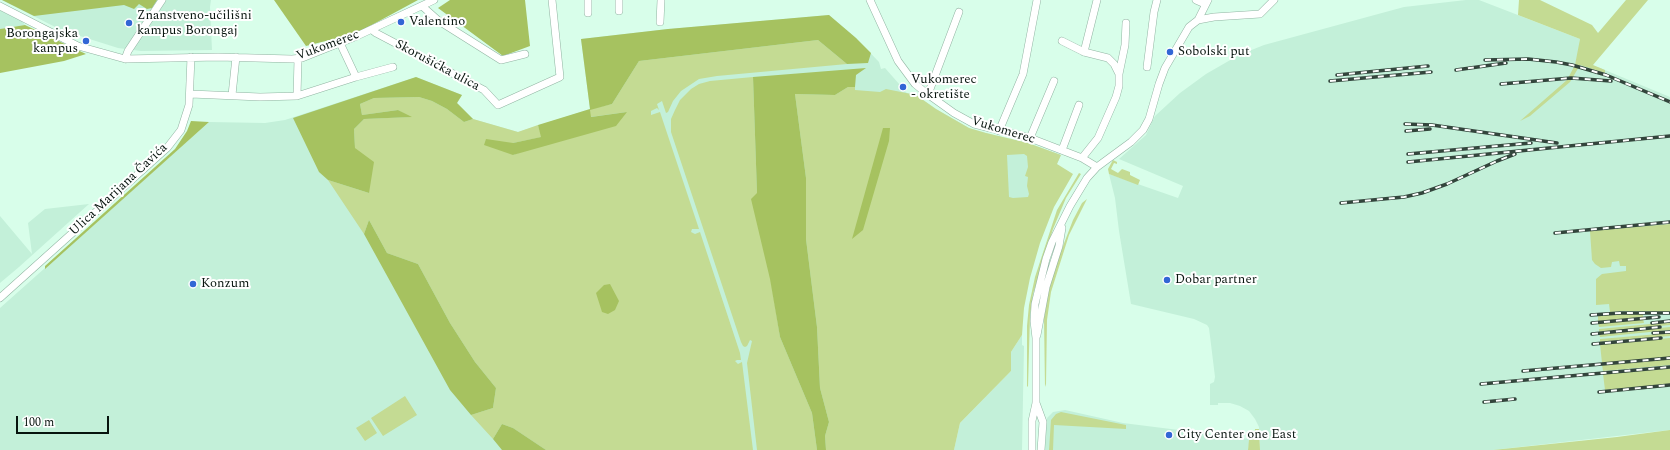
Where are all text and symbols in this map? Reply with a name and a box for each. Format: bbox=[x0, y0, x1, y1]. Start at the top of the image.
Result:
place label: Znanstveno-učilišni kampus Borongaj bbox=[137, 8, 252, 39]
place label: Valentino bbox=[409, 14, 465, 30]
marker: Valentino bbox=[396, 17, 406, 27]
marker: Znanstveno-učilišni kampus Borongaj bbox=[124, 18, 134, 28]
place label: Borongajska kampus bbox=[6, 26, 78, 57]
street label: Vukomerec bbox=[294, 27, 362, 65]
marker: Borongajska kampus bbox=[81, 36, 91, 46]
street label: Skorušićka ulica bbox=[392, 37, 482, 95]
place label: Sobolski put bbox=[1178, 44, 1249, 60]
marker: Sobolski put bbox=[1165, 47, 1175, 57]
place label: Vukomerec - okretište bbox=[911, 72, 977, 103]
marker: Vukomerec - okretište bbox=[898, 82, 908, 92]
street label: Vukomerec bbox=[969, 114, 1037, 148]
street label: Ulica Marijana Čavića bbox=[67, 141, 171, 239]
place label: Dobar partner bbox=[1175, 272, 1257, 288]
marker: Dobar partner bbox=[1162, 275, 1172, 285]
place label: Konzum bbox=[201, 276, 249, 292]
marker: Konzum bbox=[188, 279, 198, 289]
scale bar bbox=[18, 408, 111, 434]
text: 100 m bbox=[23, 413, 54, 432]
place label: City Center one East bbox=[1177, 427, 1296, 443]
marker: City Center one East bbox=[1164, 430, 1174, 440]

